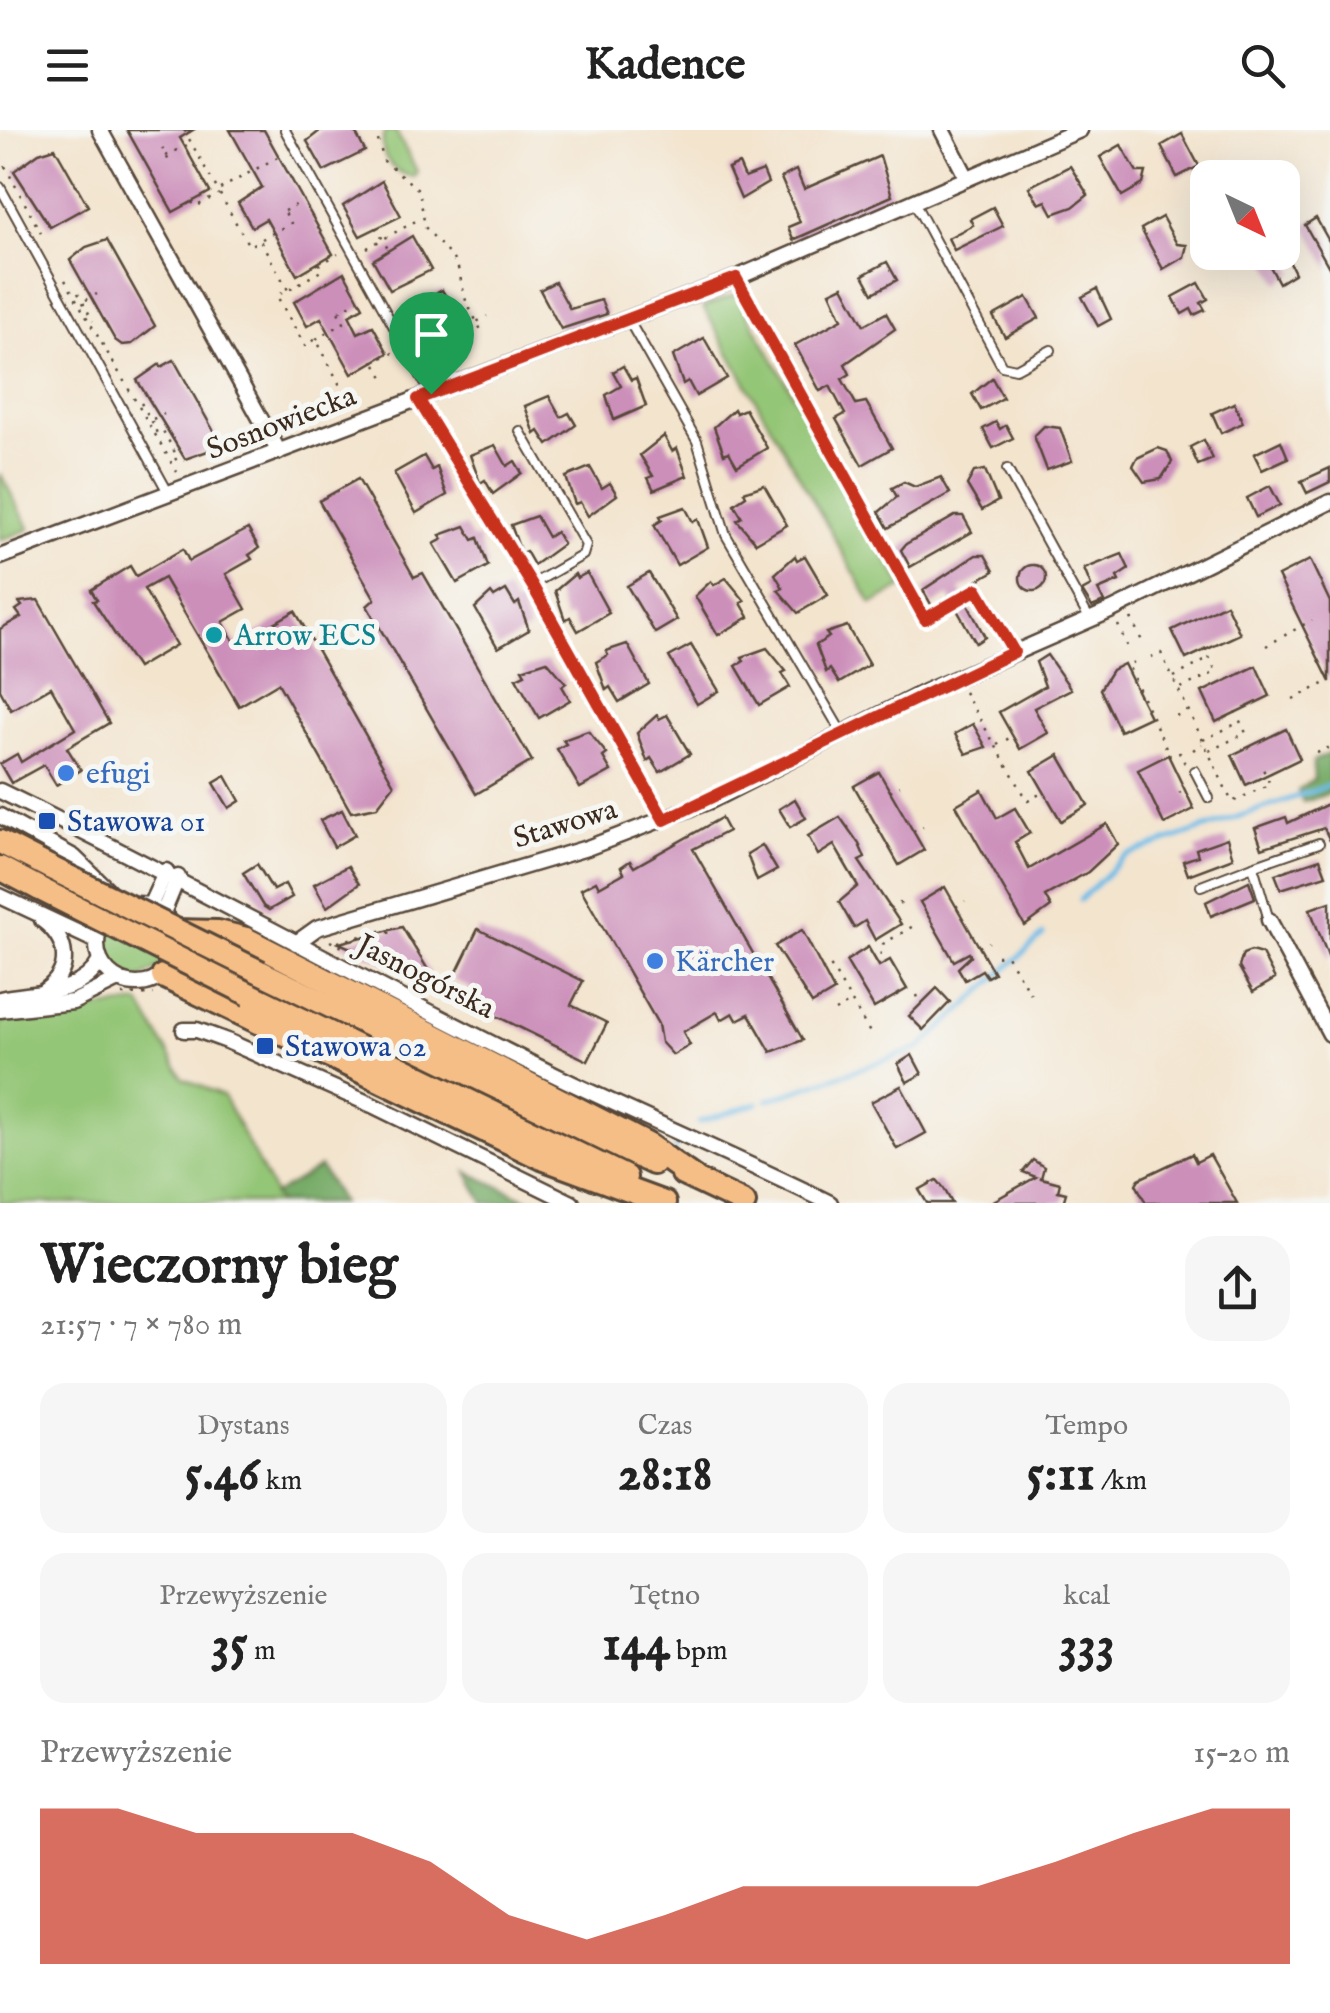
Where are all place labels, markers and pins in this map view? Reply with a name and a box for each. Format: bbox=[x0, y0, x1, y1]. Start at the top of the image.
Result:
pin bbox=[389, 292, 474, 395]
place label: Arrow ECS bbox=[233, 618, 376, 656]
marker: Arrow ECS bbox=[203, 624, 225, 646]
place label: efugi bbox=[86, 756, 151, 794]
marker: efugi bbox=[55, 762, 77, 784]
place label: Stawowa 01 bbox=[67, 804, 206, 842]
marker: Stawowa 01 bbox=[36, 810, 58, 832]
place label: Kärcher bbox=[675, 944, 774, 982]
marker: Kärcher bbox=[644, 950, 666, 972]
place label: Stawowa 02 bbox=[285, 1029, 427, 1067]
marker: Stawowa 02 bbox=[254, 1035, 276, 1057]

